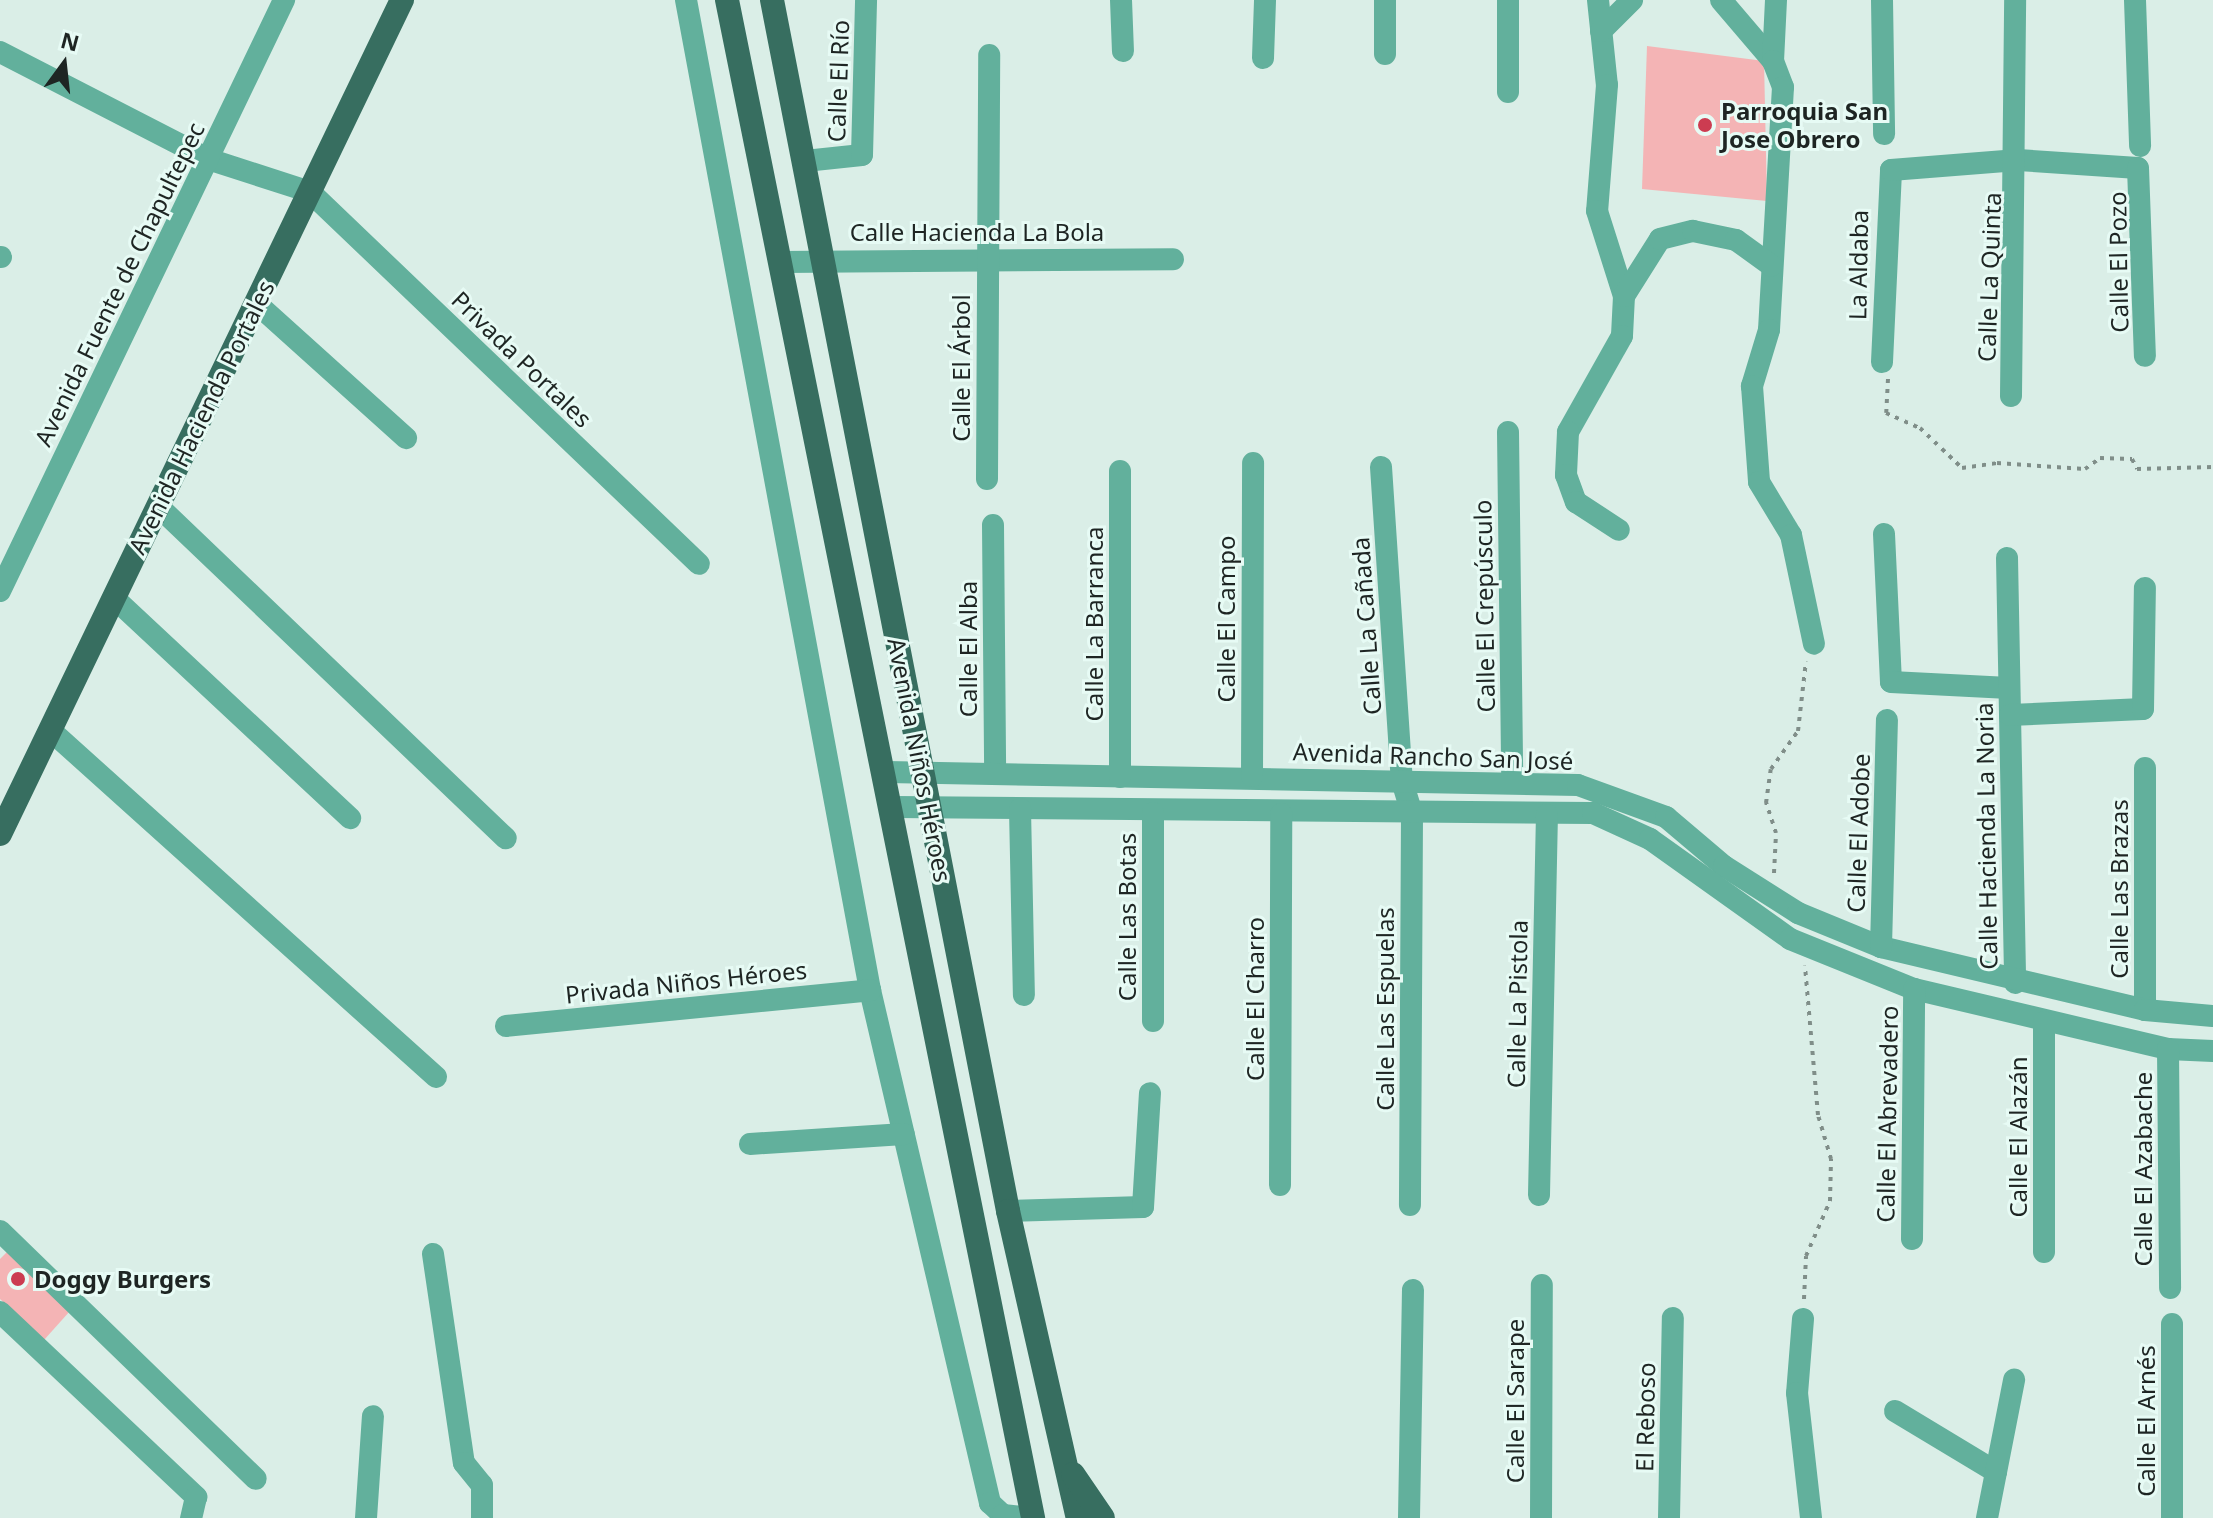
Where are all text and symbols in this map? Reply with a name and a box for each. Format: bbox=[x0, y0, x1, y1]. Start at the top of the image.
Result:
street label: Calle El Río bbox=[821, 19, 855, 143]
north arrow bbox=[24, 24, 104, 104]
text: N bbox=[58, 24, 83, 58]
place label: Parroquia San Jose Obrero bbox=[1721, 97, 1888, 153]
marker: Parroquia San Jose Obrero bbox=[1696, 116, 1714, 134]
street label: Avenida Fuente de Chapultepec bbox=[28, 118, 210, 450]
street label: Calle El Pozo bbox=[2102, 191, 2134, 333]
street label: Calle La Quinta bbox=[1972, 192, 2006, 362]
street label: La Aldaba bbox=[1843, 210, 1873, 320]
street label: Calle Hacienda La Bola bbox=[850, 218, 1104, 246]
street label: Avenida Hacienda Portales bbox=[122, 276, 280, 558]
street label: Privada Portales bbox=[446, 285, 598, 433]
street label: Calle El Árbol bbox=[947, 294, 975, 442]
street label: Calle El Crepúsculo bbox=[1468, 499, 1500, 713]
street label: Calle La Barranca bbox=[1080, 527, 1108, 721]
street label: Calle El Campo bbox=[1212, 536, 1240, 702]
street label: Calle La Cañada bbox=[1345, 536, 1387, 716]
street label: Calle El Alba bbox=[954, 581, 982, 717]
street label: Avenida Niños Héroes bbox=[882, 635, 958, 885]
street label: Calle Hacienda La Noria bbox=[1969, 702, 2003, 970]
street label: Avenida Rancho San José bbox=[1292, 737, 1574, 775]
street label: Calle El Adobe bbox=[1841, 753, 1875, 913]
street label: Calle Las Brazas bbox=[2105, 799, 2133, 979]
street label: Calle Las Botas bbox=[1113, 833, 1141, 1001]
street label: Calle Las Espuelas bbox=[1371, 907, 1399, 1111]
street label: Calle El Charro bbox=[1241, 917, 1269, 1081]
street label: Calle La Pistola bbox=[1501, 920, 1533, 1088]
street label: Privada Niños Héroes bbox=[564, 955, 808, 1009]
street label: Calle El Abrevadero bbox=[1871, 1005, 1903, 1223]
street label: Calle El Alazán bbox=[2004, 1056, 2032, 1218]
street label: Calle El Azabache bbox=[2129, 1072, 2157, 1266]
place label: Doggy Burgers bbox=[34, 1265, 211, 1293]
marker: Doggy Burgers bbox=[9, 1270, 27, 1288]
street label: Calle El Sarape bbox=[1501, 1319, 1529, 1483]
street label: Calle El Arnés bbox=[2132, 1345, 2160, 1497]
street label: El Reboso bbox=[1630, 1362, 1660, 1472]

